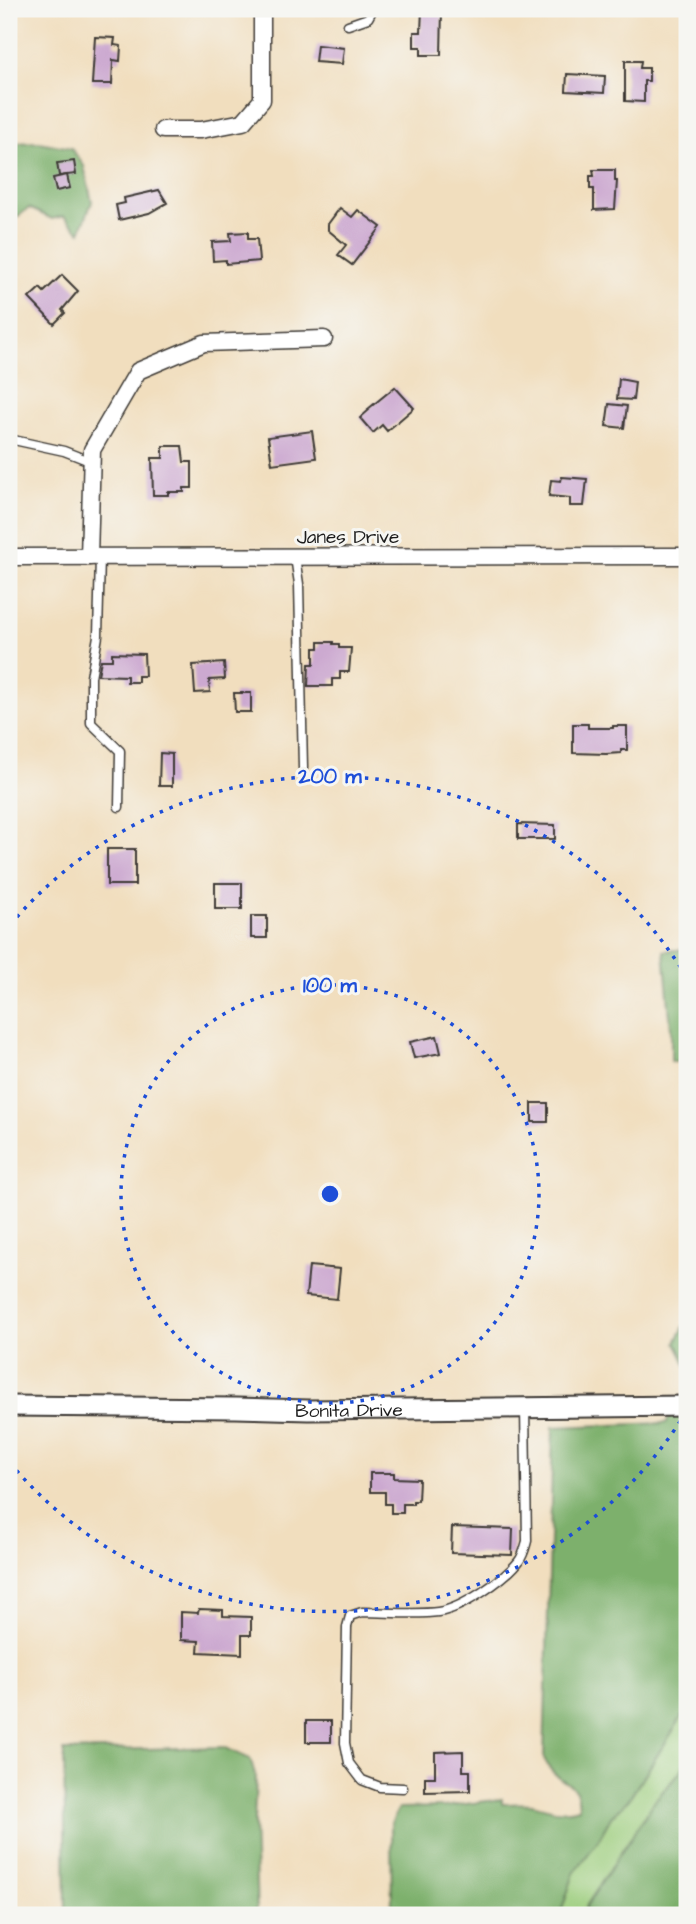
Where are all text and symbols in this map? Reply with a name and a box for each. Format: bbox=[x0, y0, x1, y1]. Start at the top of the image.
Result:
street label: Janes Drive bbox=[297, 524, 399, 551]
text: 200 m bbox=[297, 762, 362, 791]
text: 100 m bbox=[303, 971, 358, 1000]
centre of rings bbox=[318, 1182, 342, 1206]
street label: Bonita Drive bbox=[295, 1397, 403, 1425]

